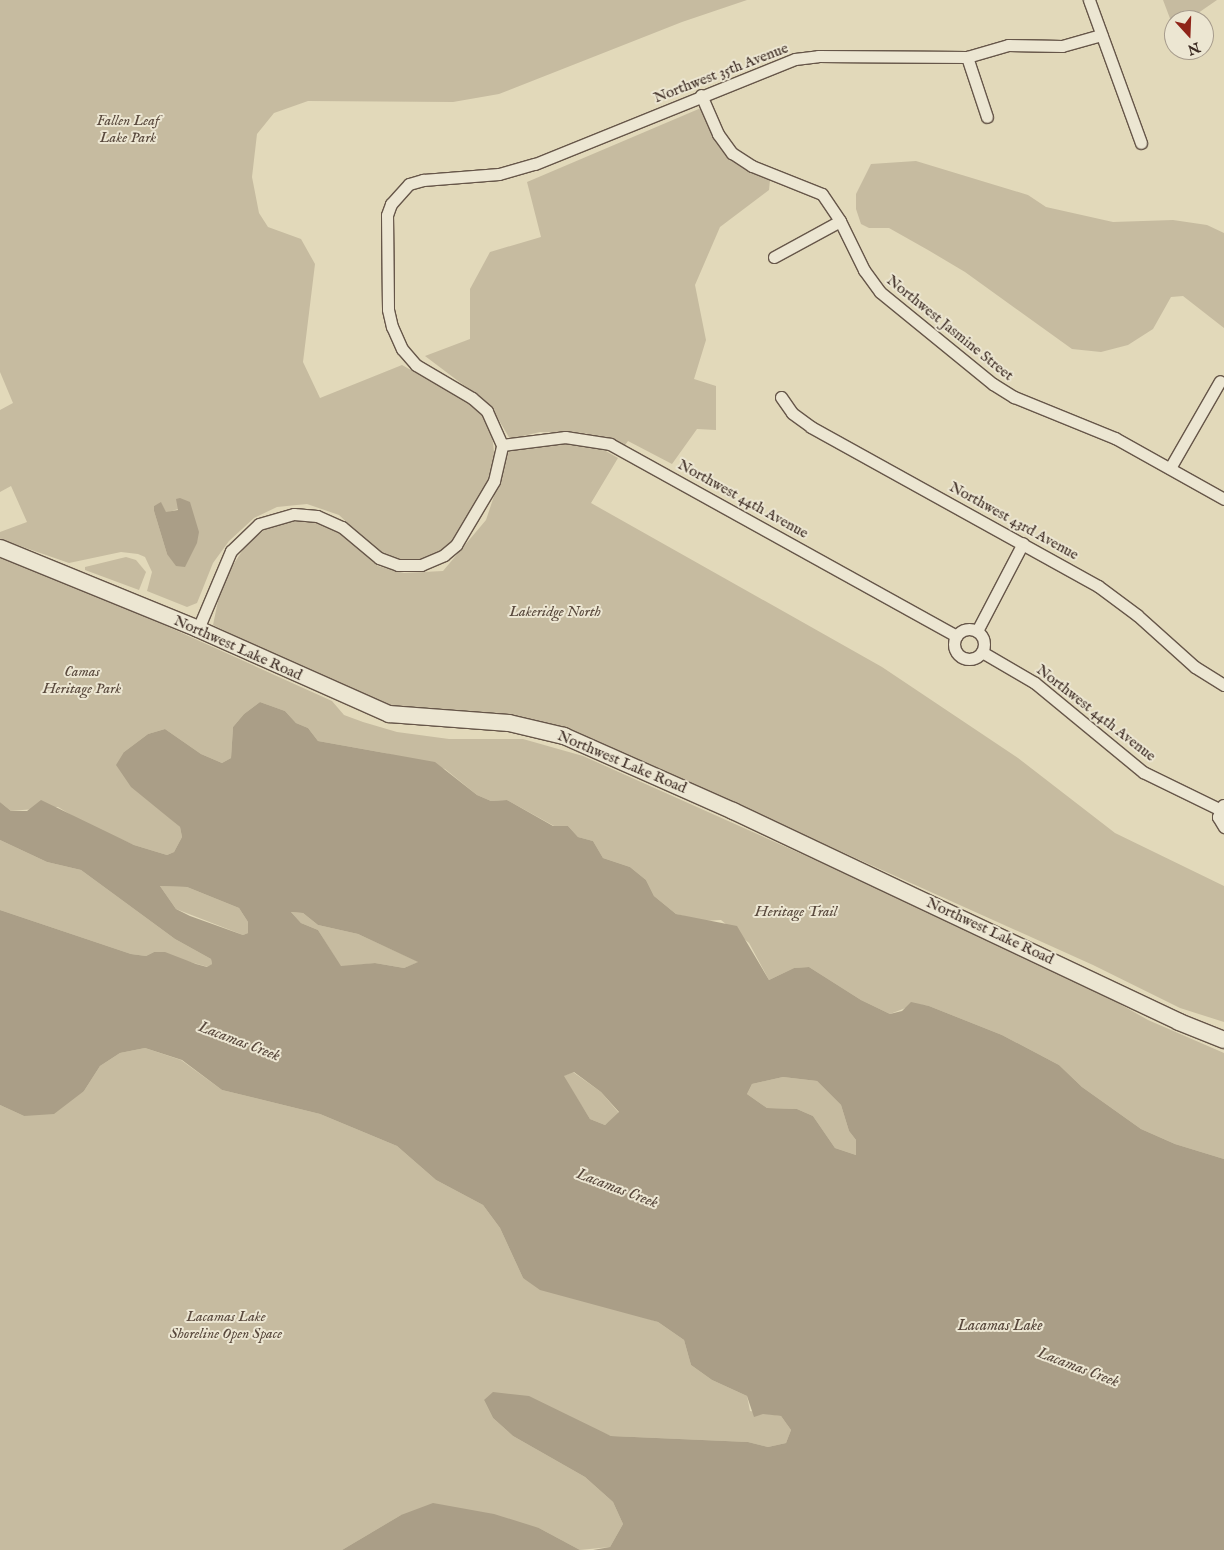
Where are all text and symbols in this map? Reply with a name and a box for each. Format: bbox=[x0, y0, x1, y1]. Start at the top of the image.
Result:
north arrow bbox=[1164, 10, 1214, 60]
text: N bbox=[1185, 38, 1203, 59]
street label: Northwest 35th Avenue bbox=[651, 39, 791, 107]
park label: Fallen Leaf Lake Park bbox=[97, 111, 159, 146]
street label: Northwest Jasmine Street bbox=[883, 271, 1017, 385]
street label: Northwest 44th Avenue bbox=[675, 456, 811, 542]
street label: Northwest 43rd Avenue bbox=[946, 478, 1082, 564]
park label: Lakeridge North bbox=[509, 603, 601, 621]
street label: Northwest Lake Road bbox=[171, 612, 305, 684]
street label: Northwest 44th Avenue bbox=[1033, 661, 1159, 765]
park label: Camas Heritage Park bbox=[43, 662, 121, 697]
street label: Northwest Lake Road bbox=[555, 727, 689, 797]
street label: Northwest Lake Road bbox=[923, 894, 1057, 968]
park label: Heritage Trail bbox=[755, 903, 837, 921]
water label: Lacamas Creek bbox=[196, 1018, 282, 1066]
water label: Lacamas Creek bbox=[574, 1165, 660, 1213]
park label: Lacamas Lake Shoreline Open Space bbox=[170, 1307, 282, 1342]
water label: Lacamas Lake bbox=[958, 1316, 1042, 1336]
water label: Lacamas Creek bbox=[1035, 1344, 1121, 1392]

